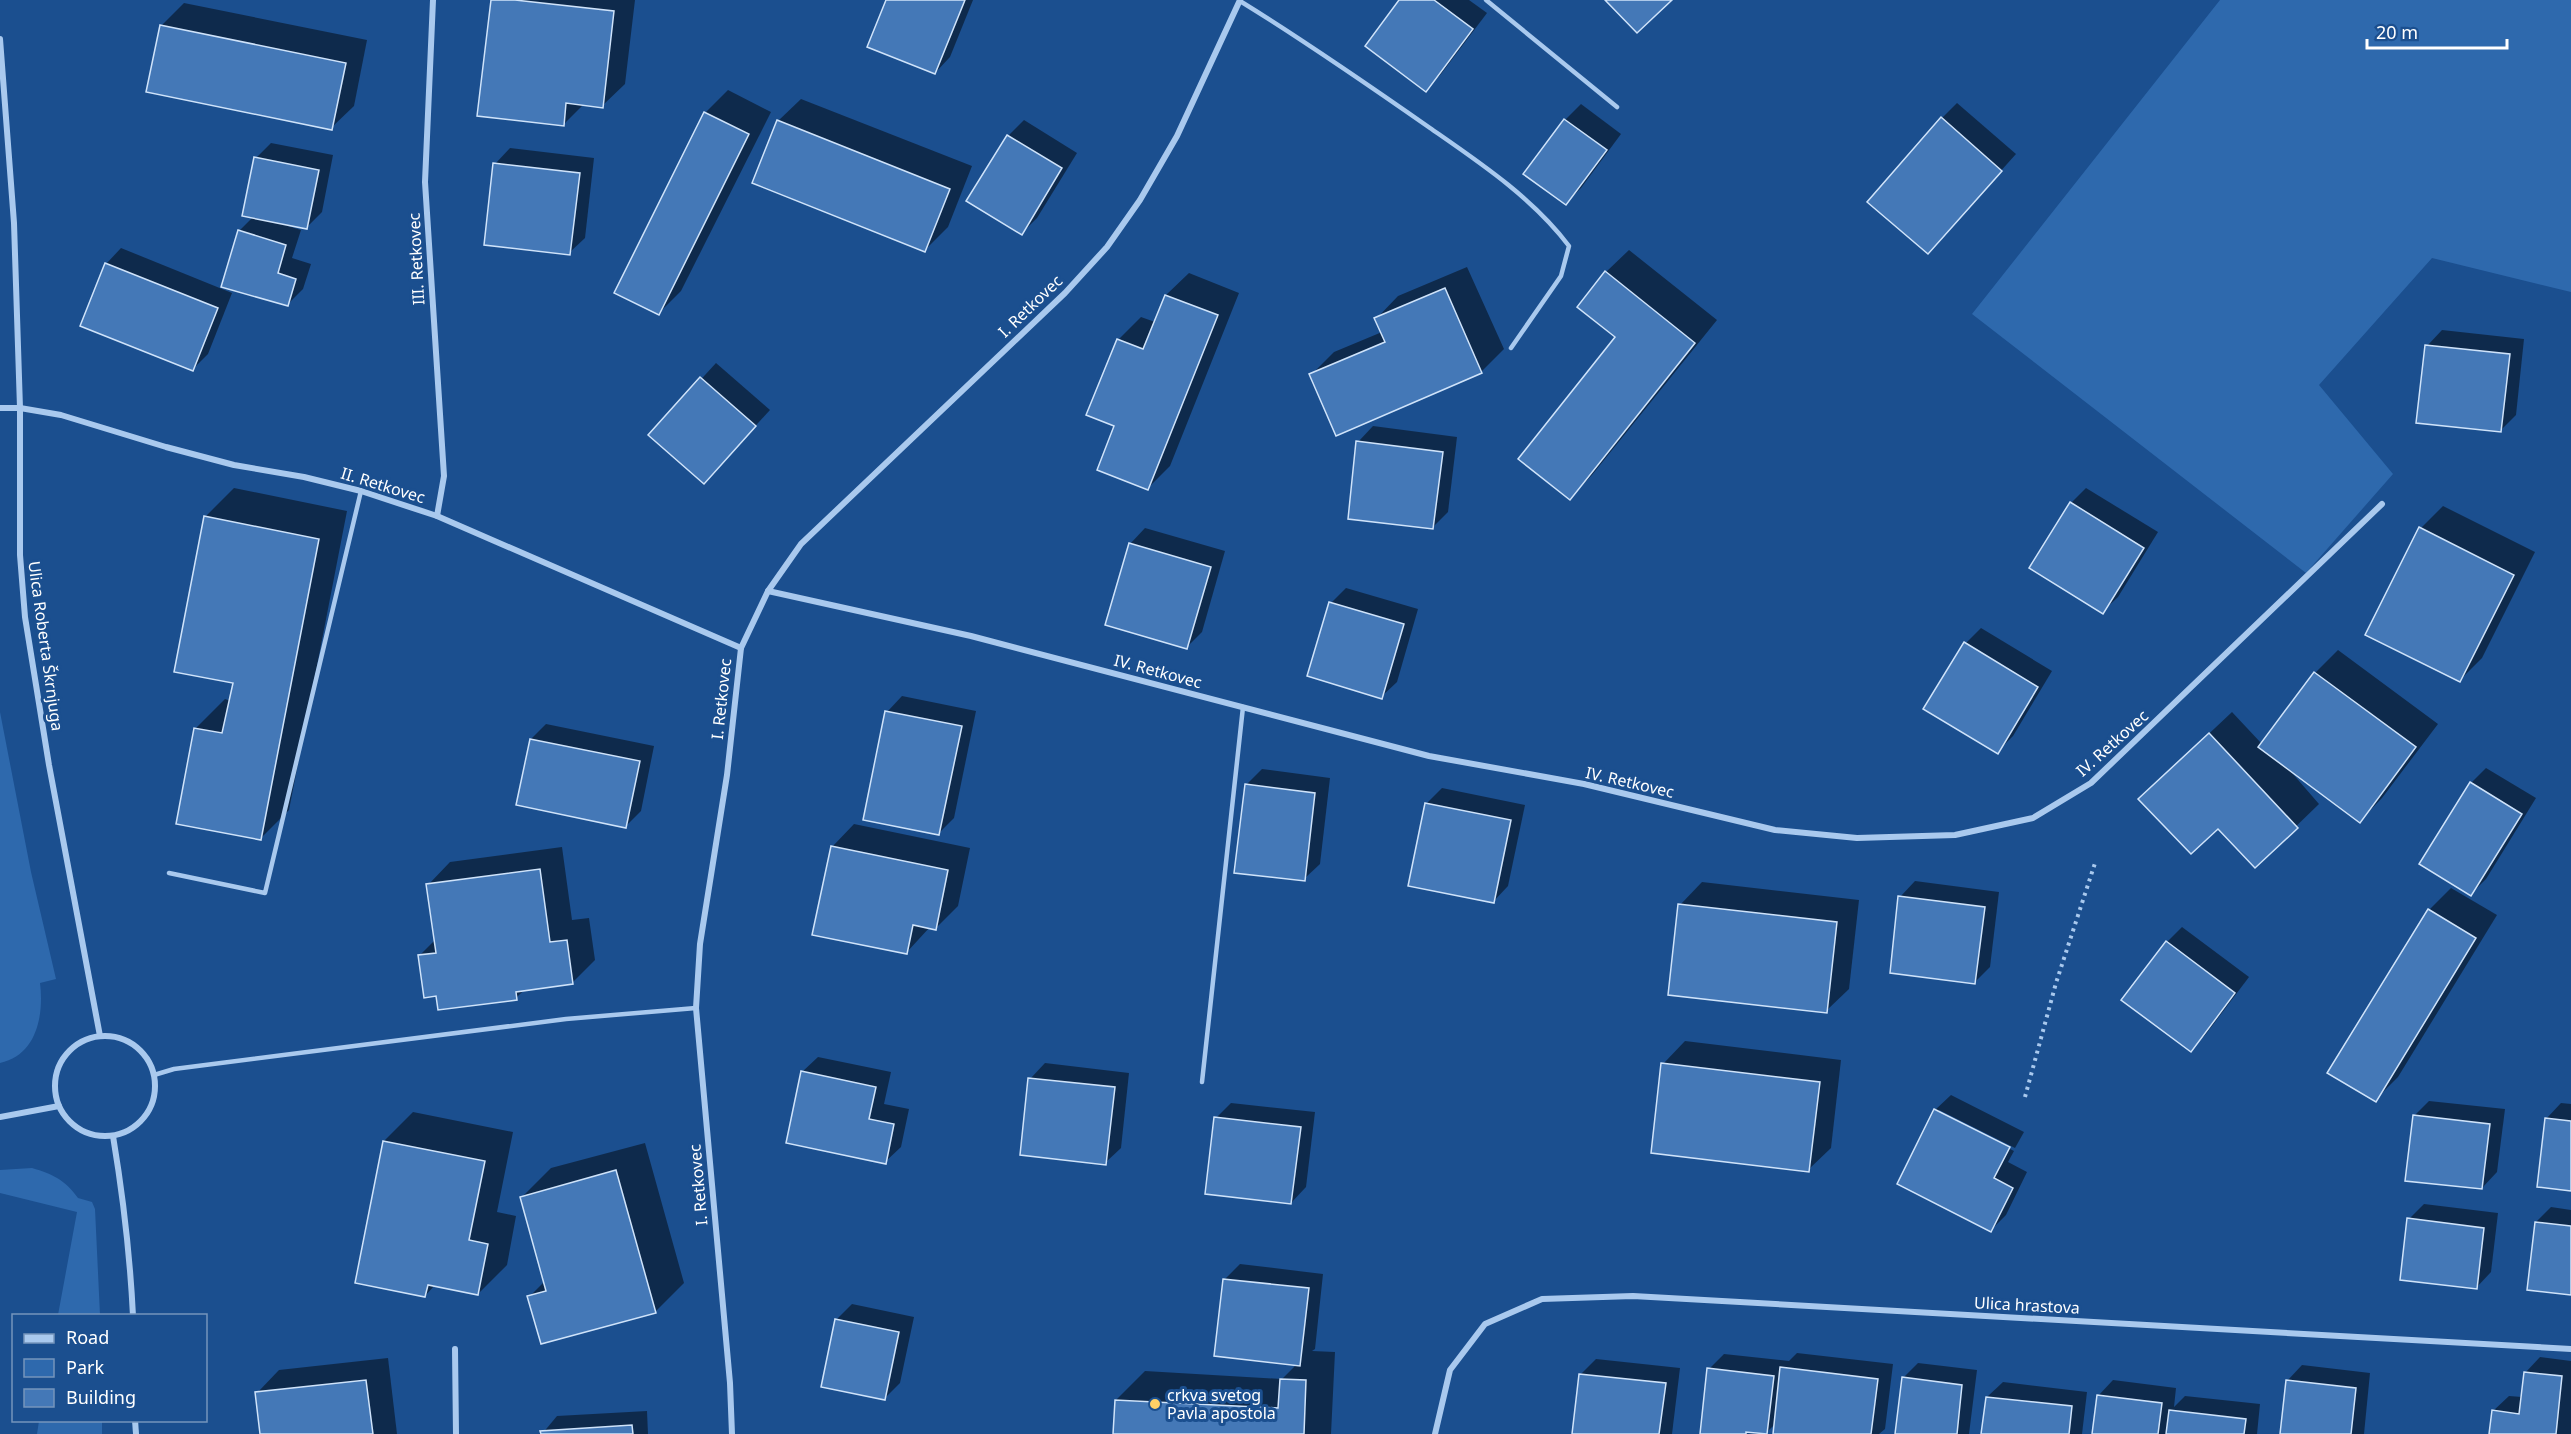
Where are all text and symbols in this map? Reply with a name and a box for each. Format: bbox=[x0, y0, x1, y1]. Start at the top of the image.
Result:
scale bar bbox=[2367, 12, 2506, 50]
text: 20 m bbox=[2376, 20, 2418, 44]
street label: III. Retkovec bbox=[403, 212, 429, 306]
street label: I. Retkovec bbox=[993, 270, 1067, 342]
street label: II. Retkovec bbox=[338, 462, 428, 508]
street label: Ulica Roberta Škrnjuga bbox=[23, 560, 69, 732]
street label: IV. Retkovec bbox=[1112, 649, 1205, 693]
street label: I. Retkovec bbox=[706, 657, 736, 741]
street label: IV. Retkovec bbox=[2071, 704, 2153, 781]
street label: IV. Retkovec bbox=[1584, 761, 1677, 803]
street label: I. Retkovec bbox=[683, 1143, 713, 1226]
street label: Ulica hrastova bbox=[1974, 1291, 2080, 1319]
legend bbox=[12, 1314, 207, 1422]
text: Road bbox=[66, 1325, 109, 1349]
text: Park bbox=[66, 1355, 104, 1379]
place label: crkva svetog Pavla apostola bbox=[1167, 1384, 1276, 1424]
text: Building bbox=[66, 1385, 136, 1409]
marker: crkva svetog Pavla apostola bbox=[1148, 1397, 1162, 1411]

